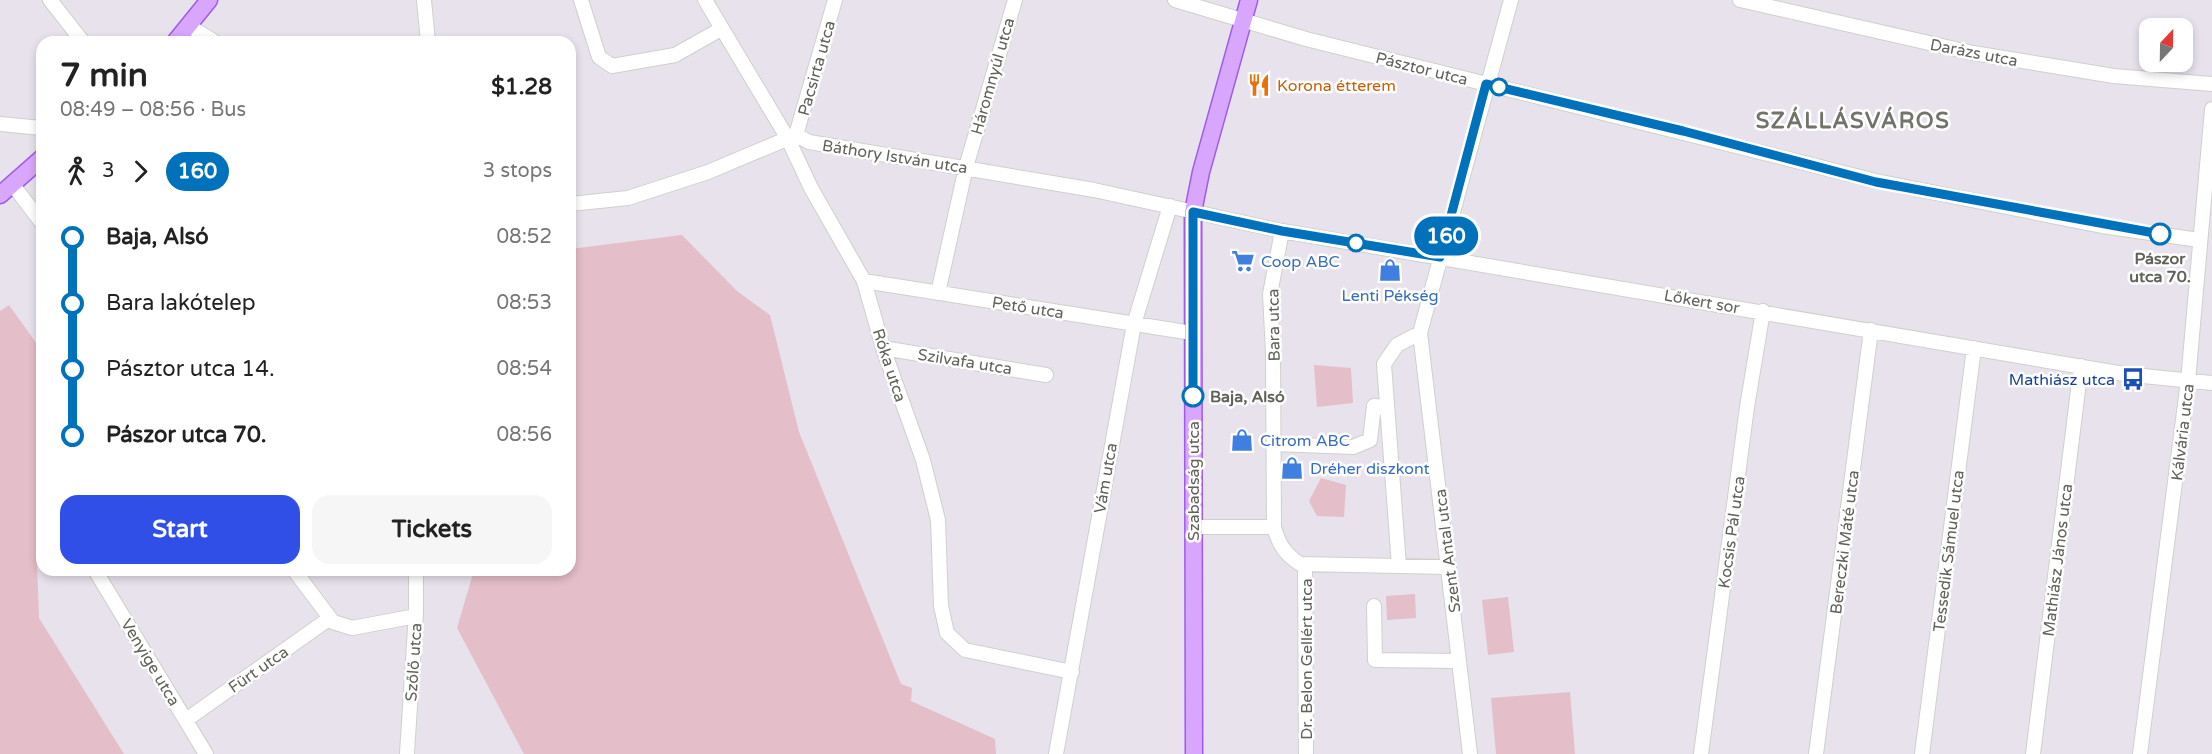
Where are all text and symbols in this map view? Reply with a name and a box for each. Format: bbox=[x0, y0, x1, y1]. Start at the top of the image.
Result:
street label: Háromnyúl utca bbox=[967, 15, 1019, 137]
street label: Pacsirta utca bbox=[794, 18, 840, 118]
north arrow bbox=[2139, 18, 2193, 72]
map controls bbox=[2139, 18, 2193, 72]
street label: Darázs utca bbox=[1928, 35, 2019, 71]
street label: Pásztor utca bbox=[1374, 48, 1470, 90]
text: 7 min bbox=[60, 56, 148, 95]
restaurant icon: Korona étterem bbox=[1246, 72, 1272, 98]
text: $1.28 bbox=[491, 74, 552, 100]
place label: Korona étterem bbox=[1277, 76, 1396, 96]
unlabelled marker bbox=[1490, 78, 1508, 96]
text: 08:49 – 08:56 · Bus bbox=[60, 98, 246, 122]
district label: SZÁLLÁSVÁROS bbox=[1756, 106, 1950, 134]
street label: Báthory István utca bbox=[821, 136, 969, 178]
icon: walk bbox=[60, 155, 93, 188]
icon: forward bbox=[124, 155, 157, 188]
text: 3 bbox=[102, 159, 115, 183]
text: 160 bbox=[178, 159, 217, 184]
text: 3 stops bbox=[483, 159, 552, 183]
line badge: 160 bbox=[1412, 216, 1480, 256]
marker: Pászor utca 70. bbox=[2149, 223, 2171, 245]
text: Baja, Alsó bbox=[106, 224, 209, 250]
text: 160 bbox=[1426, 224, 1466, 249]
text: 08:52 bbox=[497, 225, 552, 249]
unlabelled marker bbox=[1347, 234, 1365, 252]
supermarket icon: Coop ABC bbox=[1230, 248, 1256, 274]
place label: Pászor utca 70. bbox=[2129, 249, 2191, 287]
place label: Coop ABC bbox=[1261, 252, 1340, 272]
shop icon: Lenti Pékség bbox=[1377, 257, 1403, 283]
street label: Lőkert sor bbox=[1662, 285, 1742, 319]
place label: Lenti Pékség bbox=[1341, 286, 1439, 306]
street label: Bara utca bbox=[1263, 289, 1285, 361]
text: Bara lakótelep bbox=[106, 290, 256, 316]
text: 08:53 bbox=[497, 291, 552, 315]
street label: Pető utca bbox=[990, 292, 1065, 324]
street label: Róka utca bbox=[868, 326, 910, 405]
street label: Szilvafa utca bbox=[916, 345, 1013, 379]
text: Pásztor utca 14. bbox=[106, 356, 275, 382]
text: 08:54 bbox=[497, 357, 552, 381]
bus stop icon: Mathiász utca bbox=[2120, 366, 2146, 392]
place label: Mathiász utca bbox=[2009, 370, 2115, 390]
street label: Kálvária utca bbox=[2167, 382, 2199, 482]
marker: Baja, Alsó bbox=[1182, 385, 1204, 407]
place label: Baja, Alsó bbox=[1210, 387, 1285, 407]
street label: Szabadság utca bbox=[1184, 421, 1204, 541]
text: Pászor utca 70. bbox=[106, 422, 266, 448]
text: 08:56 bbox=[497, 423, 552, 447]
shop icon: Citrom ABC bbox=[1229, 427, 1255, 453]
place label: Citrom ABC bbox=[1260, 431, 1350, 451]
street label: Vám utca bbox=[1090, 441, 1122, 515]
shop icon: Dréher diszkont bbox=[1279, 455, 1305, 481]
place label: Dréher diszkont bbox=[1310, 459, 1430, 479]
street label: Bereczki Máté utca bbox=[1826, 469, 1864, 615]
street label: Tessedik Sámuel utca bbox=[1929, 469, 1969, 633]
street label: Kocsis Pál utca bbox=[1714, 475, 1750, 590]
street label: Mathiász János utca bbox=[2039, 483, 2077, 638]
street label: Szent Antal utca bbox=[1430, 488, 1466, 614]
button: Start bbox=[60, 495, 300, 564]
button: Tickets bbox=[312, 495, 552, 564]
street label: Dr. Belon Gellért utca bbox=[1297, 578, 1317, 740]
street label: Venyige utca bbox=[116, 615, 184, 710]
street label: Szőlő utca bbox=[401, 622, 427, 702]
street label: Fürt utca bbox=[225, 642, 292, 698]

